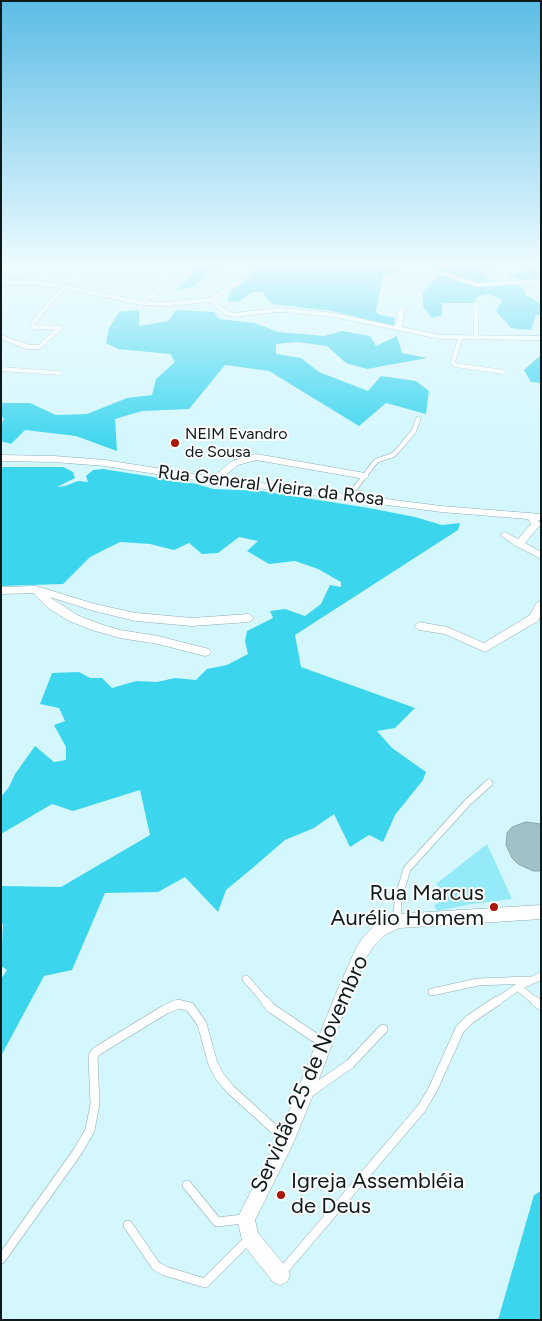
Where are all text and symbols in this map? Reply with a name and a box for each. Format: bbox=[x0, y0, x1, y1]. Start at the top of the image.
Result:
place label: NEIM Evandro de Sousa bbox=[185, 424, 287, 462]
marker: NEIM Evandro de Sousa bbox=[169, 437, 181, 449]
street label: Rua General Vieira da Rosa bbox=[157, 461, 385, 511]
place label: Rua Marcus Aurélio Homem bbox=[330, 881, 484, 932]
marker: Rua Marcus Aurélio Homem bbox=[488, 901, 500, 913]
street label: Servidão 25 de Novembro bbox=[246, 951, 374, 1197]
place label: Igreja Assembléia de Deus bbox=[291, 1169, 464, 1220]
marker: Igreja Assembléia de Deus bbox=[275, 1189, 287, 1201]

